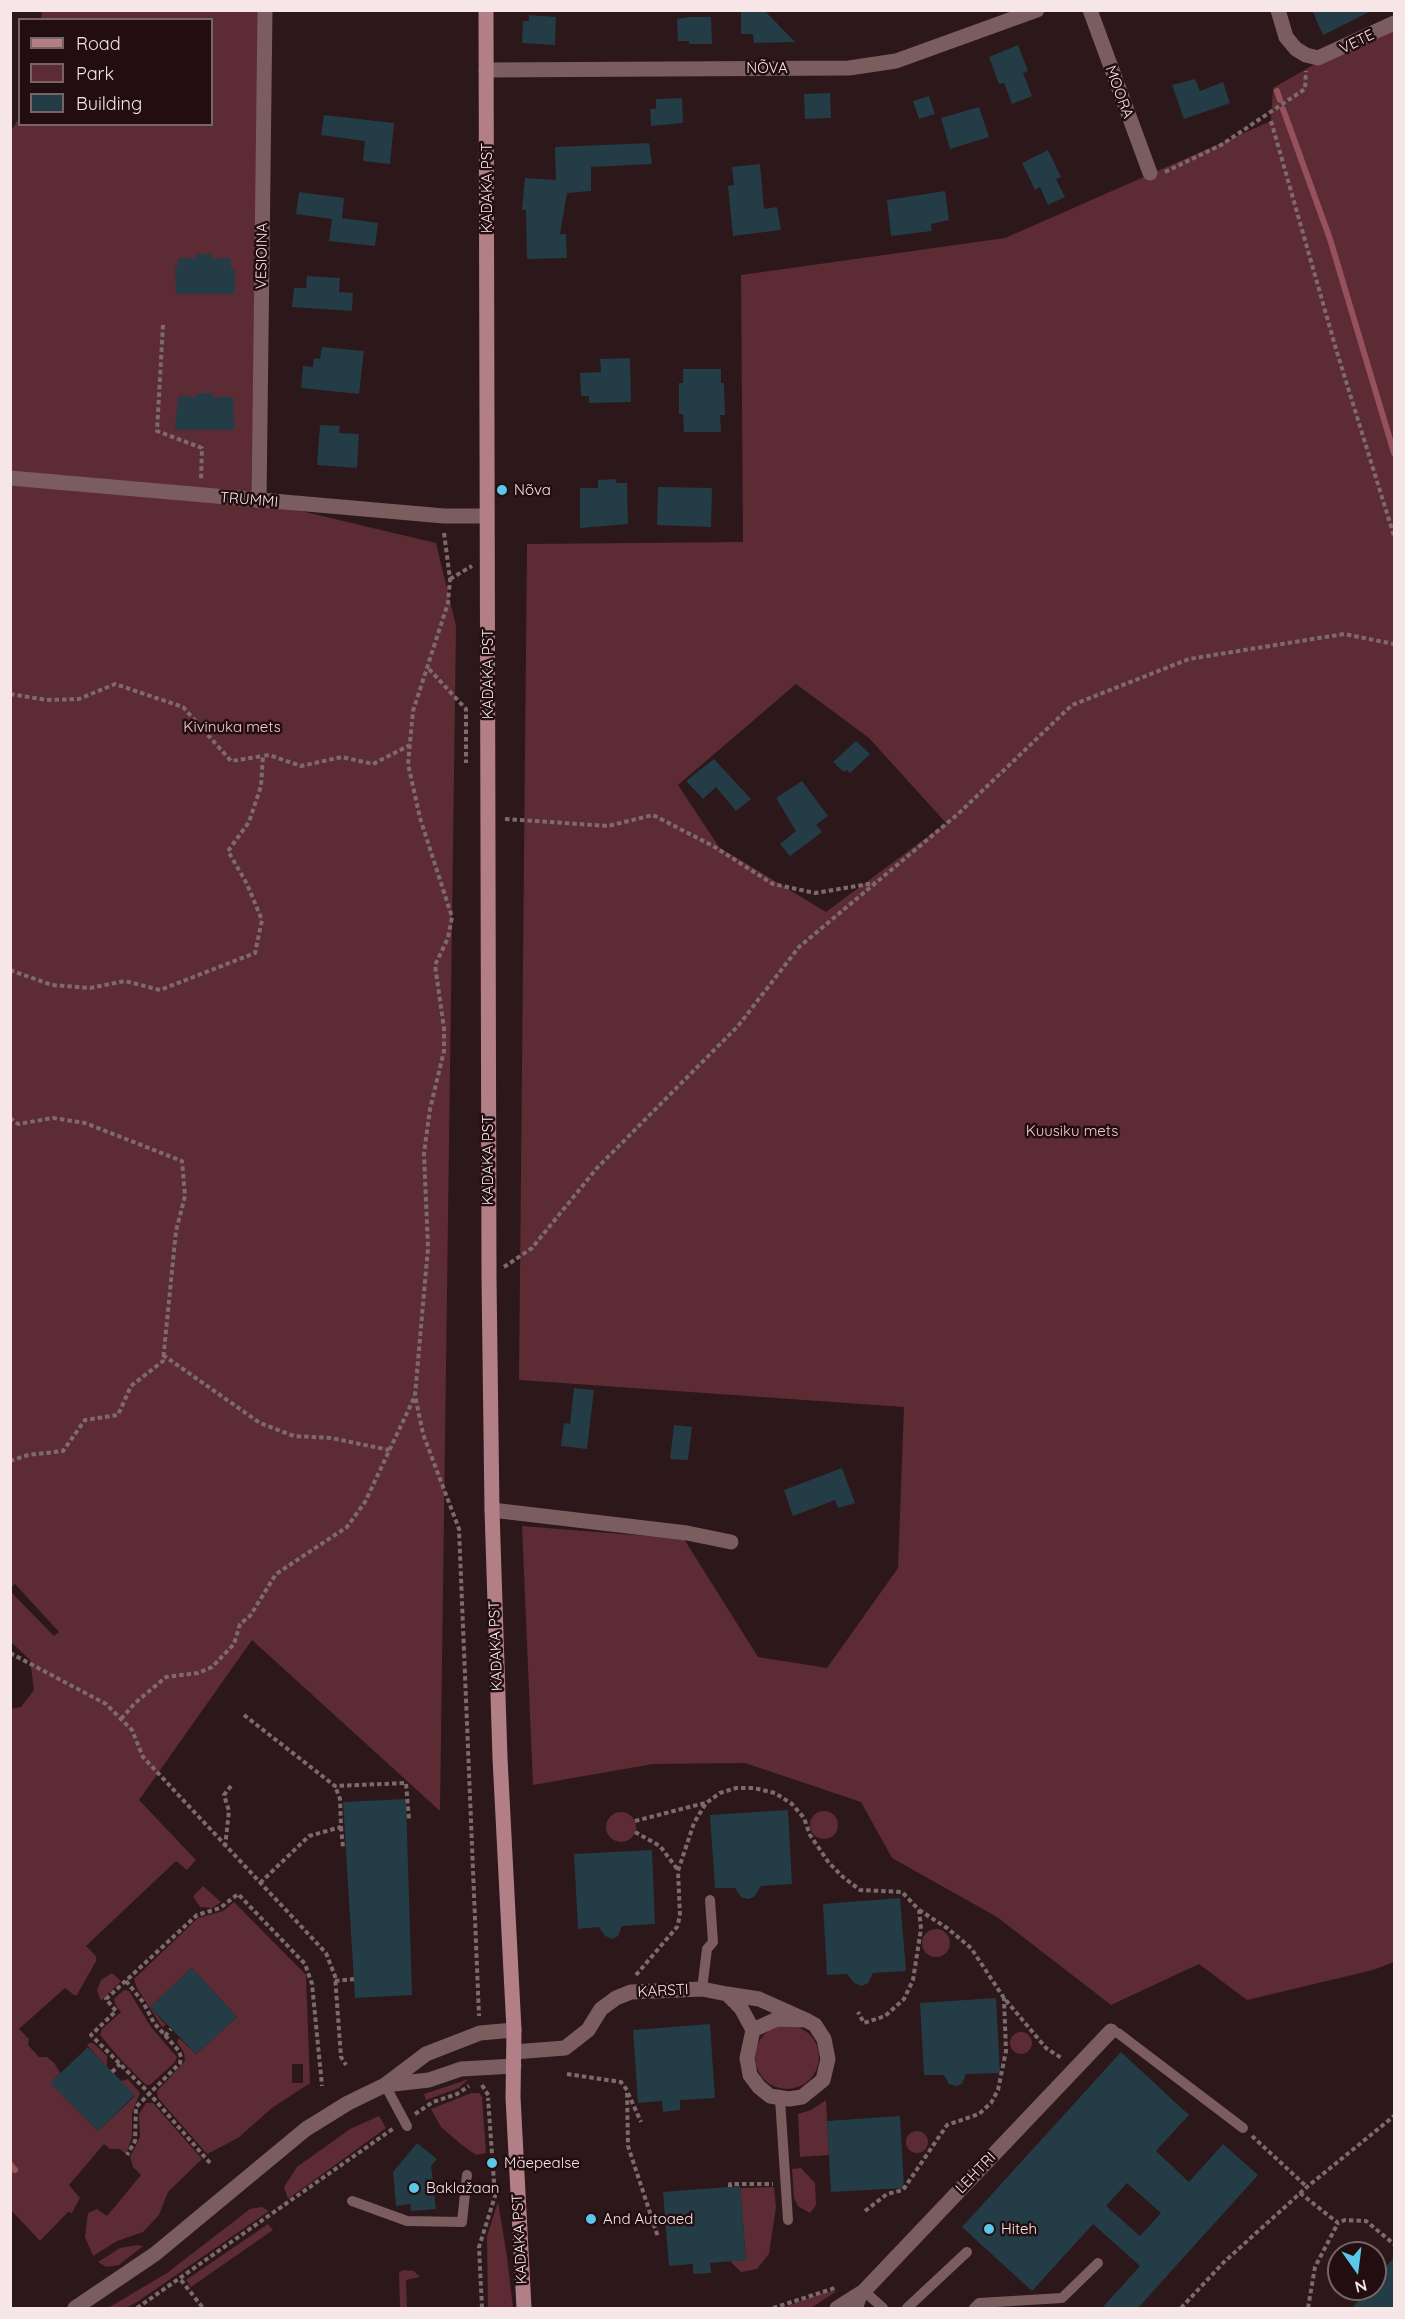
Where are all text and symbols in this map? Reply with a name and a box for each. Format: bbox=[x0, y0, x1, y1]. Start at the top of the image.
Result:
legend bbox=[18, 18, 213, 126]
street label: VETE bbox=[1337, 26, 1377, 58]
text: Road bbox=[76, 32, 121, 55]
street label: NÕVA bbox=[746, 59, 788, 77]
text: Park bbox=[76, 62, 114, 85]
street label: MOORA bbox=[1101, 63, 1137, 121]
text: Building bbox=[76, 92, 142, 115]
street label: KADAKA PST bbox=[478, 143, 496, 233]
street label: VESIOINA bbox=[252, 223, 272, 289]
place label: Nõva bbox=[514, 481, 551, 499]
marker: Nõva bbox=[495, 483, 509, 497]
street label: TRUMMI bbox=[219, 488, 279, 512]
street label: KADAKA PST bbox=[479, 629, 497, 719]
park label: Kivinuka mets bbox=[183, 718, 281, 736]
street label: KADAKA PST bbox=[479, 1115, 497, 1205]
park label: Kuusiku mets bbox=[1026, 1122, 1118, 1140]
street label: KADAKA PST bbox=[485, 1600, 507, 1692]
street label: KARSTI bbox=[637, 1981, 689, 2001]
street label: LEHTRI bbox=[952, 2149, 1000, 2197]
place label: Mäepealse bbox=[504, 2154, 580, 2172]
marker: Mäepealse bbox=[485, 2156, 499, 2170]
place label: Baklažaan bbox=[426, 2179, 500, 2197]
marker: Baklažaan bbox=[407, 2181, 421, 2195]
street label: KADAKA PST bbox=[509, 2193, 531, 2285]
place label: And Autoaed bbox=[603, 2210, 693, 2228]
marker: And Autoaed bbox=[584, 2212, 598, 2226]
place label: Hiteh bbox=[1001, 2220, 1037, 2238]
marker: Hiteh bbox=[982, 2222, 996, 2236]
north arrow bbox=[1327, 2241, 1387, 2301]
text: N bbox=[1353, 2275, 1369, 2298]

